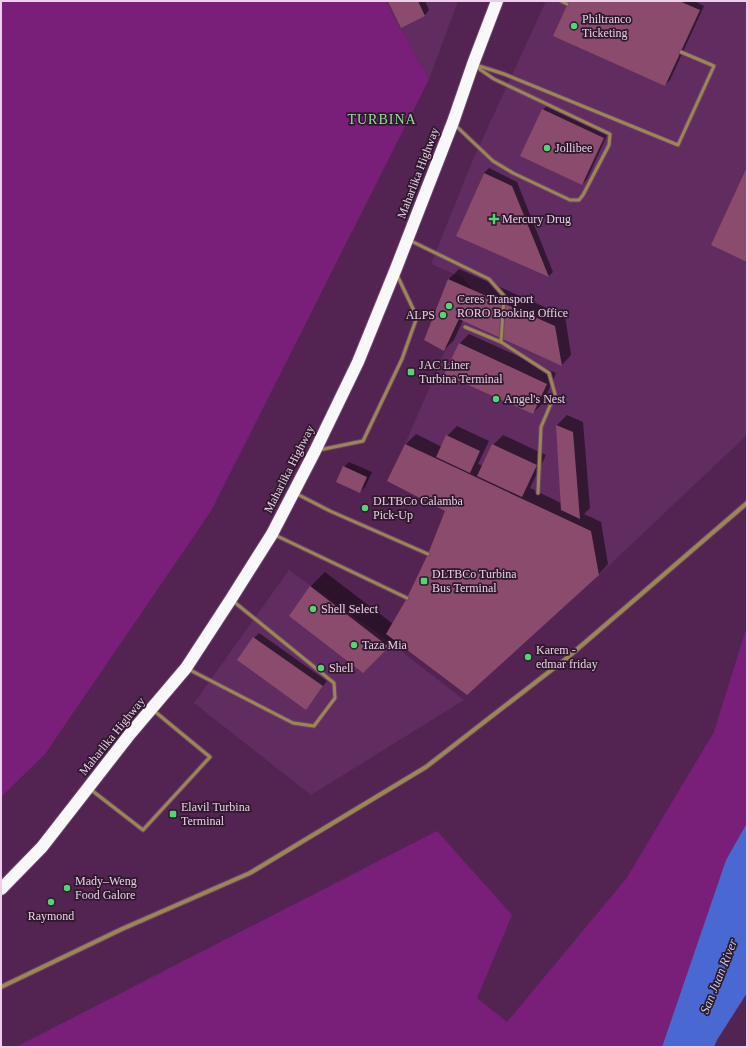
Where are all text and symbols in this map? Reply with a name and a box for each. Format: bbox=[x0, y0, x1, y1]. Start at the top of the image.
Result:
place label: Philtranco Ticketing bbox=[582, 12, 631, 40]
marker: Philtranco Ticketing bbox=[569, 21, 579, 31]
district label: TURBINA bbox=[347, 112, 417, 127]
street label: Maharlika Highway bbox=[394, 126, 442, 220]
place label: Jollibee bbox=[555, 141, 592, 155]
marker: Jollibee bbox=[542, 143, 552, 153]
place label: Mercury Drug bbox=[502, 212, 571, 226]
marker: Mercury Drug bbox=[489, 214, 499, 224]
place label: Ceres Transport RORO Booking Office bbox=[457, 292, 568, 320]
marker: Ceres Transport RORO Booking Office bbox=[444, 301, 454, 311]
place label: ALPS bbox=[406, 308, 435, 322]
marker: ALPS bbox=[438, 310, 448, 320]
place label: JAC Liner Turbina Terminal bbox=[419, 358, 503, 386]
marker: JAC Liner Turbina Terminal bbox=[406, 367, 416, 377]
place label: Angel's Nest bbox=[504, 392, 566, 406]
marker: Angel's Nest bbox=[491, 394, 501, 404]
street label: Maharlika Highway bbox=[261, 423, 317, 515]
place label: DLTBCo Calamba Pick-Up bbox=[373, 494, 464, 522]
marker: DLTBCo Calamba Pick-Up bbox=[360, 503, 370, 513]
place label: DLTBCo Turbina Bus Terminal bbox=[432, 567, 517, 595]
marker: DLTBCo Turbina Bus Terminal bbox=[419, 576, 429, 586]
place label: Shell Select bbox=[321, 602, 379, 616]
marker: Shell Select bbox=[308, 604, 318, 614]
place label: Taza Mia bbox=[362, 638, 407, 652]
marker: Taza Mia bbox=[349, 640, 359, 650]
place label: Karem - edmar friday bbox=[536, 643, 598, 671]
marker: Karem - edmar friday bbox=[523, 652, 533, 662]
place label: Shell bbox=[329, 661, 354, 675]
marker: Shell bbox=[316, 663, 326, 673]
street label: Maharlika Highway bbox=[76, 694, 148, 778]
place label: Elavil Turbina Terminal bbox=[181, 800, 251, 828]
marker: Elavil Turbina Terminal bbox=[168, 809, 178, 819]
place label: Mady–Weng Food Galore bbox=[75, 874, 137, 902]
marker: Mady–Weng Food Galore bbox=[62, 883, 72, 893]
marker: Raymond bbox=[46, 897, 56, 907]
place label: Raymond bbox=[28, 909, 74, 923]
water label: San Juan River bbox=[697, 936, 741, 1016]

